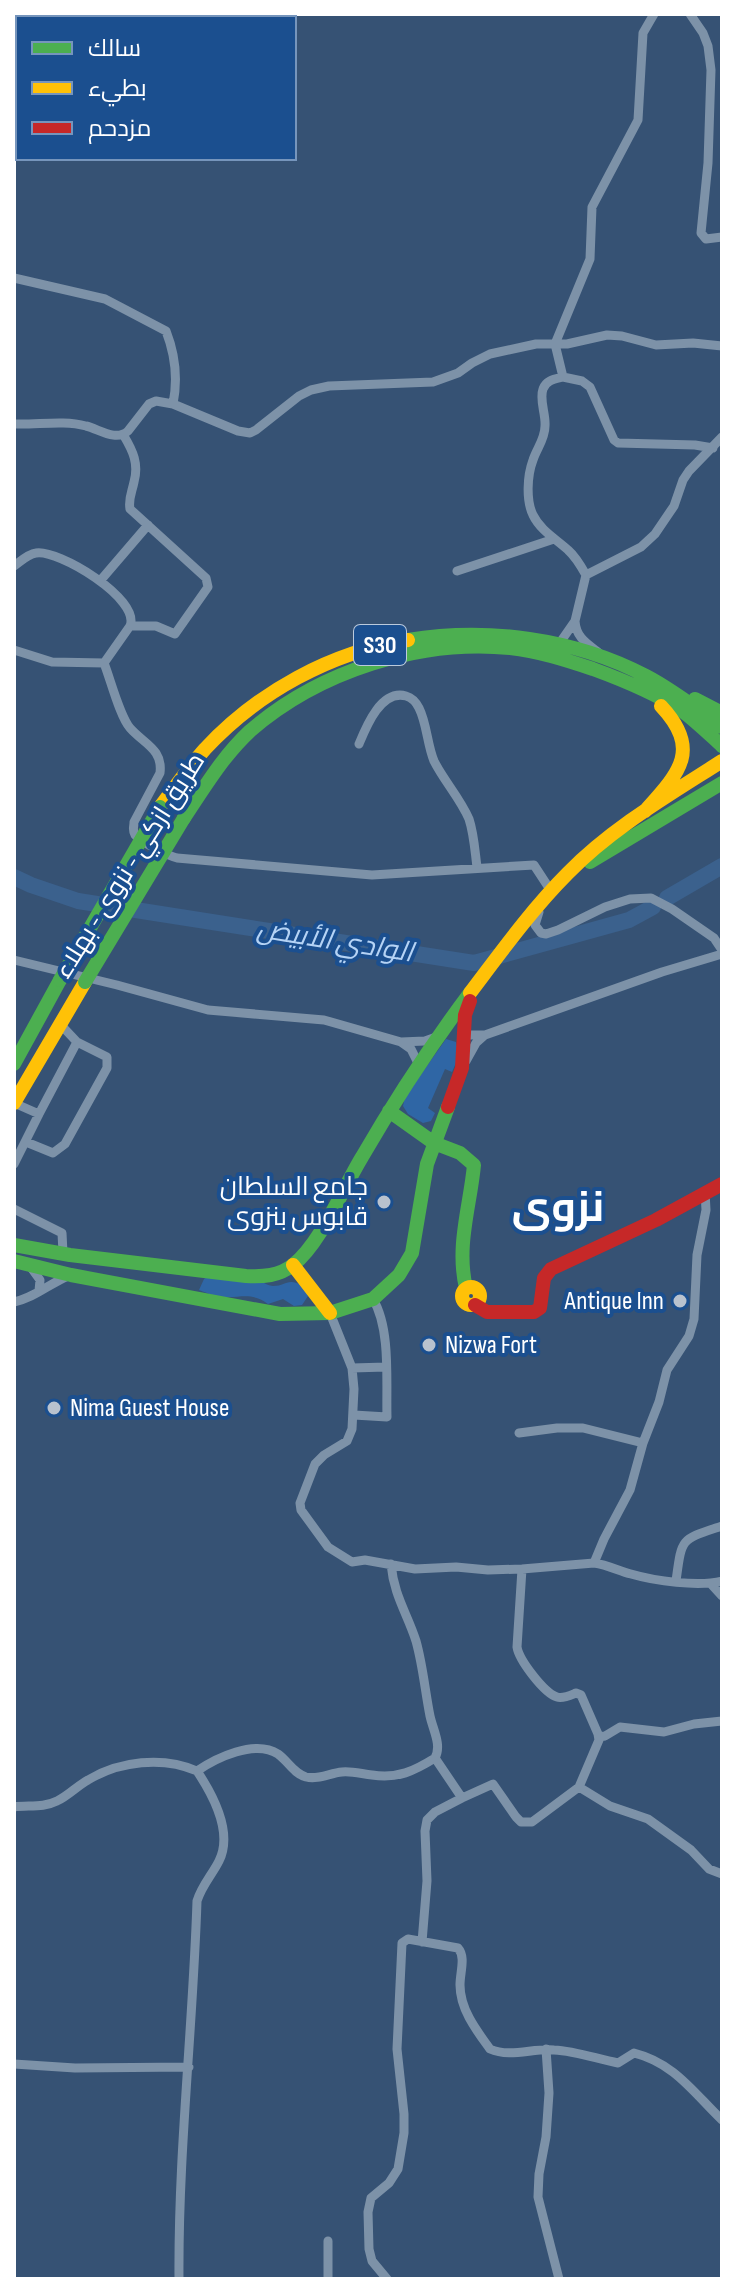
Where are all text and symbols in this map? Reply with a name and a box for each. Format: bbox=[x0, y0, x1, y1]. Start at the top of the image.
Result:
legend bbox=[16, 16, 296, 160]
text: سالك bbox=[88, 34, 141, 63]
text: بطيء bbox=[88, 74, 147, 107]
text: مزدحم bbox=[88, 114, 151, 144]
road number: S30 bbox=[354, 625, 406, 665]
street label: طريق ازكي - نزوى - بهلاء bbox=[48, 747, 215, 987]
water label: الوادي الأبيض bbox=[254, 912, 418, 975]
place label: جامع السلطان قابوس بنزوى bbox=[220, 1172, 368, 1233]
district label: نزوى bbox=[512, 1183, 604, 1234]
marker: جامع السلطان قابوس بنزوى bbox=[375, 1193, 393, 1211]
place label: Antique Inn bbox=[564, 1286, 664, 1317]
marker: Antique Inn bbox=[671, 1292, 689, 1310]
place label: Nizwa Fort bbox=[445, 1330, 537, 1361]
marker: Nizwa Fort bbox=[420, 1336, 438, 1354]
place label: Nima Guest House bbox=[70, 1393, 229, 1424]
marker: Nima Guest House bbox=[45, 1399, 63, 1417]

